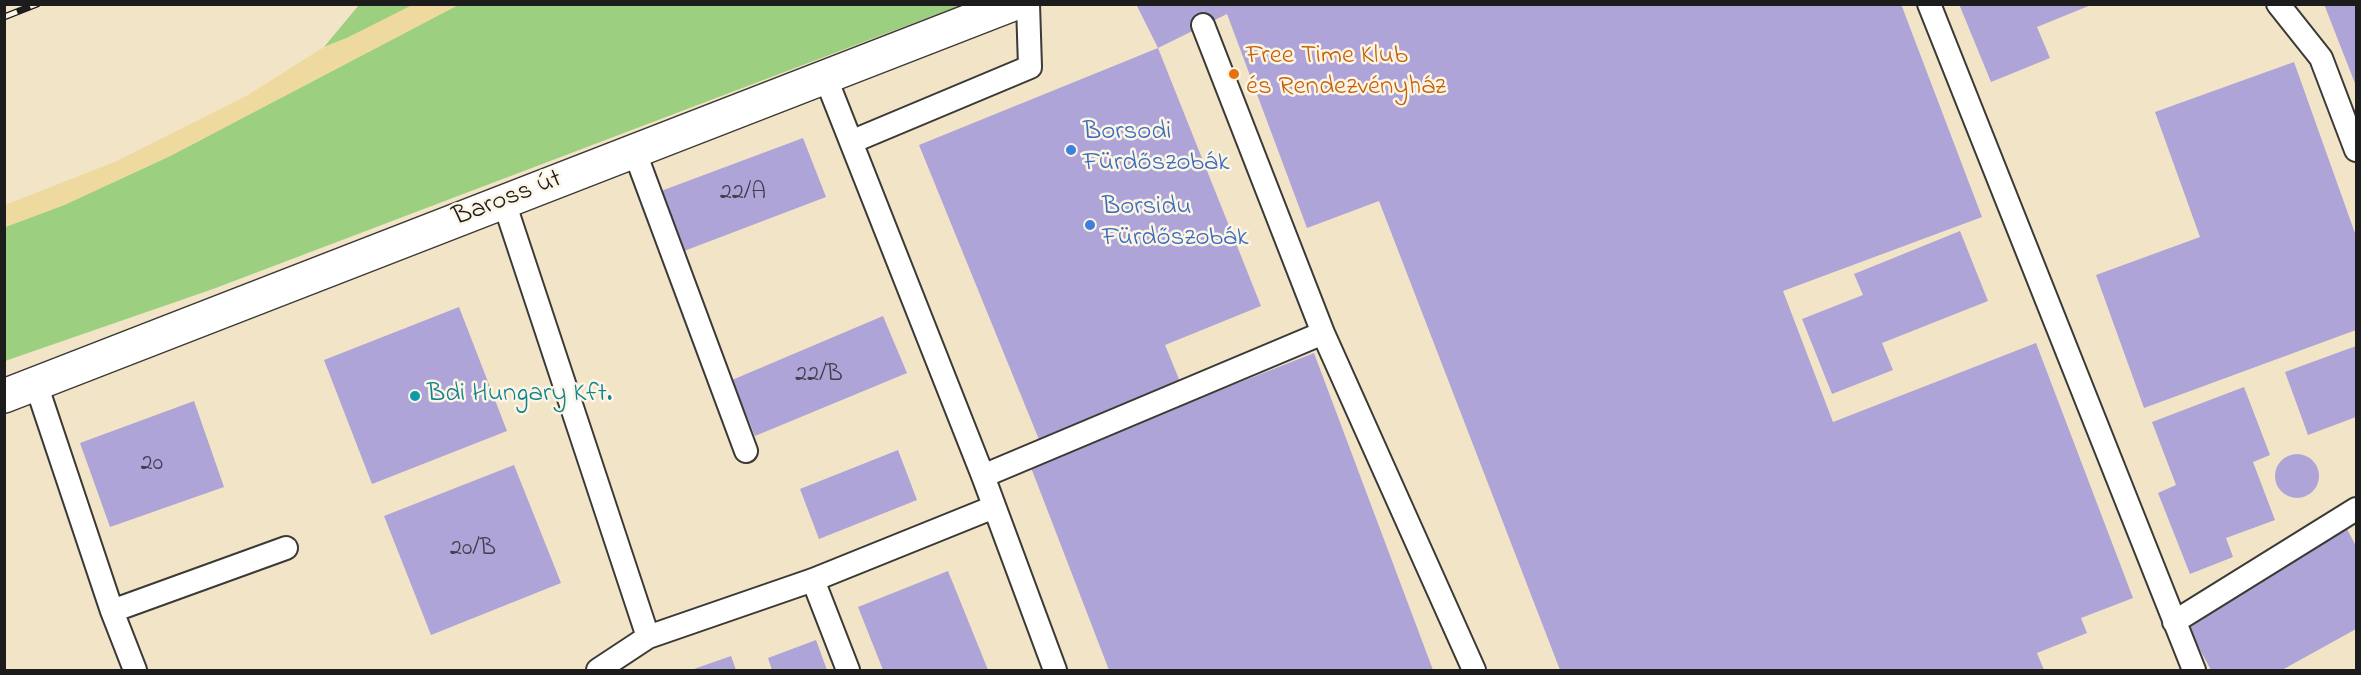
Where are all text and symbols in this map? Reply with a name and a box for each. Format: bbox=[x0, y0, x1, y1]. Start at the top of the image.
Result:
place label: Free Time Klub és Rendezvényház bbox=[1246, 42, 1446, 105]
marker: Free Time Klub és Rendezvényház bbox=[1227, 67, 1241, 81]
place label: Borsodi Fürdőszobák bbox=[1083, 118, 1230, 181]
marker: Borsodi Fürdőszobák bbox=[1064, 143, 1078, 157]
street label: Baross út bbox=[449, 164, 567, 236]
house number: 22/A bbox=[720, 180, 766, 208]
place label: Borsidu Fürdőszobák bbox=[1102, 193, 1249, 256]
marker: Borsidu Fürdőszobák bbox=[1083, 218, 1097, 232]
house number: 22/B bbox=[795, 362, 843, 390]
place label: Bdi Hungary Kft. bbox=[427, 380, 612, 412]
marker: Bdi Hungary Kft. bbox=[408, 389, 422, 403]
house number: 20 bbox=[141, 451, 163, 479]
house number: 20/B bbox=[450, 536, 496, 564]

